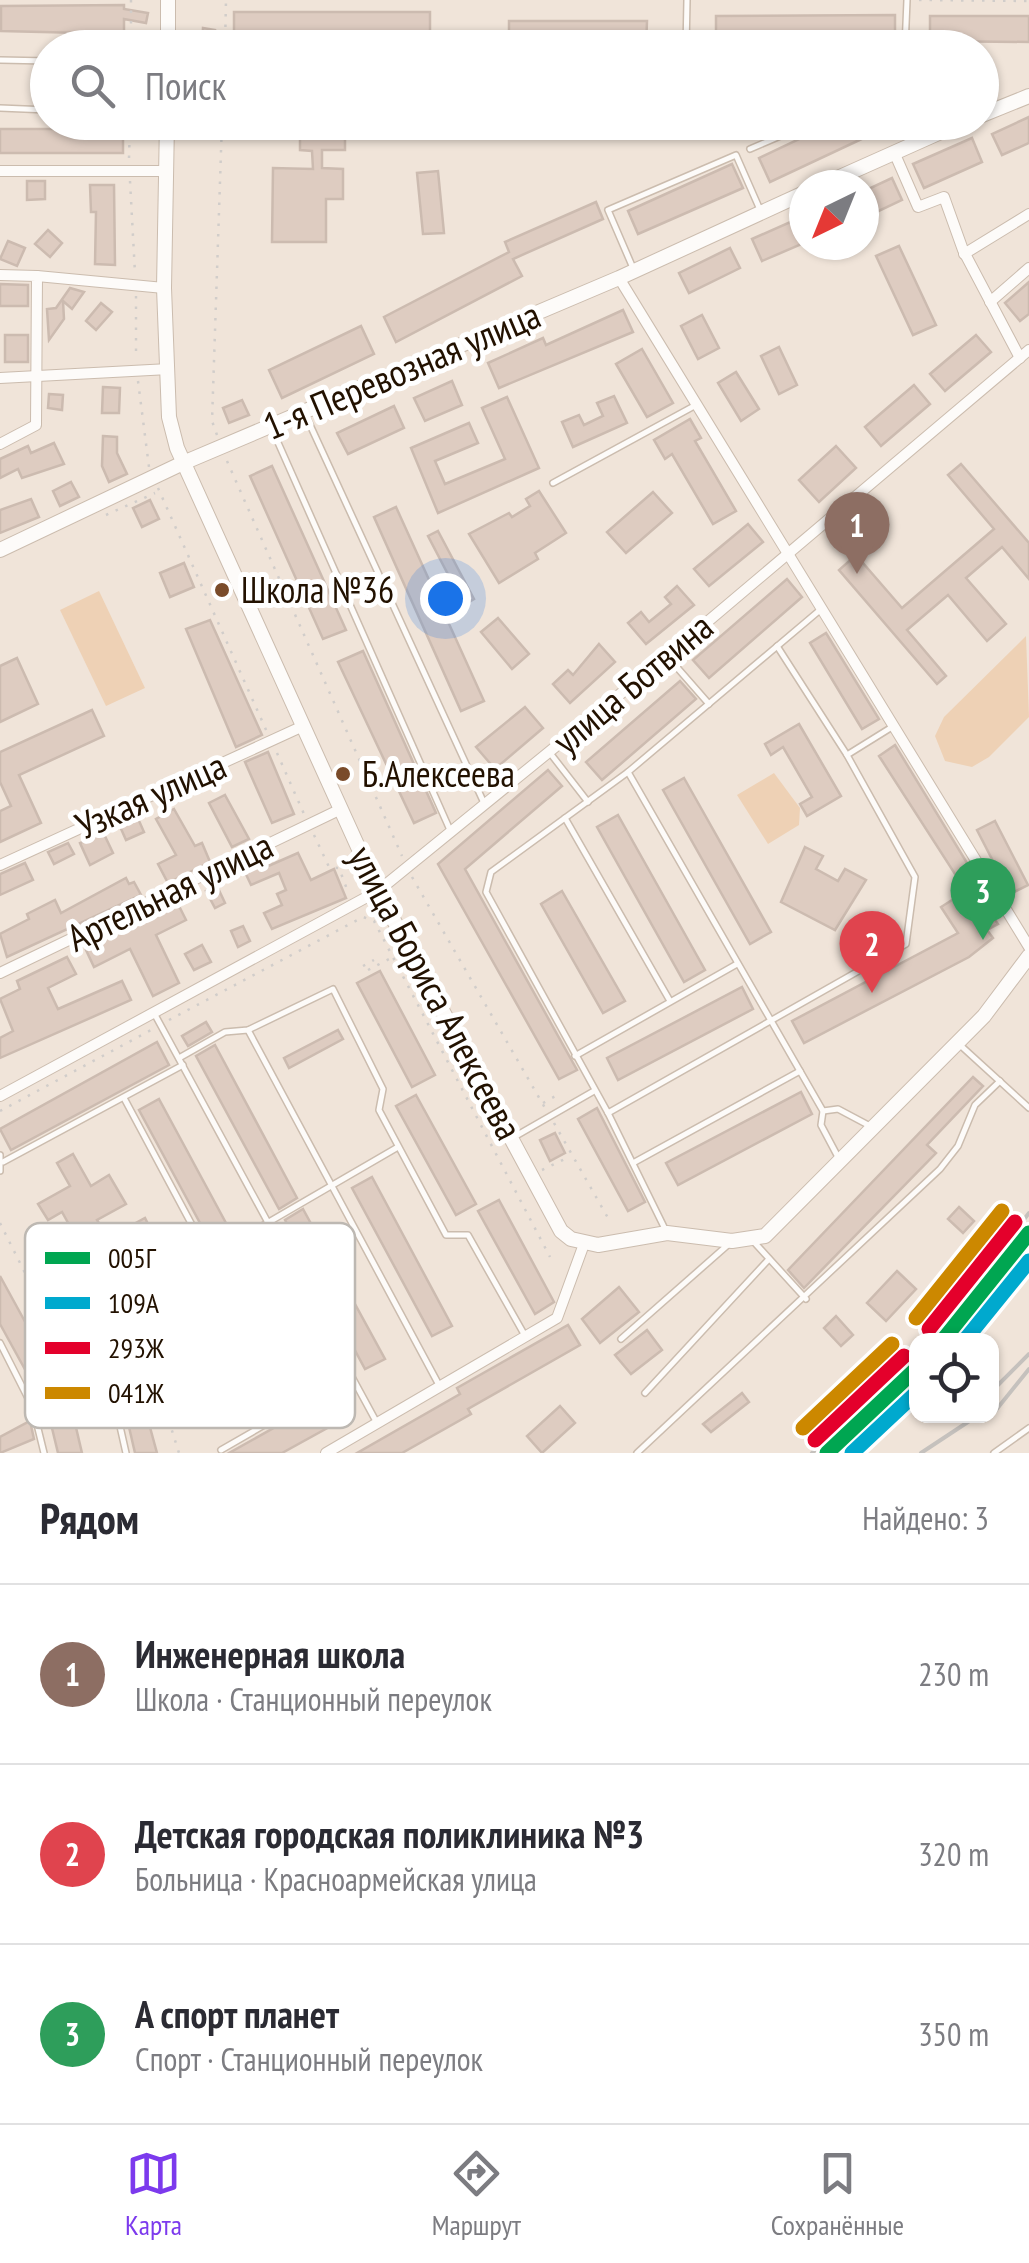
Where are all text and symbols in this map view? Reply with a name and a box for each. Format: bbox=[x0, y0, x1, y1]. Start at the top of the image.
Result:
search box bbox=[30, 30, 999, 140]
icon: search bbox=[65, 58, 120, 113]
text: Поиск bbox=[145, 61, 226, 110]
north arrow bbox=[789, 170, 879, 260]
street label: 1-я Перевозная улица bbox=[256, 289, 547, 450]
pin: 1 bbox=[824, 492, 890, 574]
place label: Школа №36 bbox=[241, 566, 394, 613]
your location bbox=[420, 573, 471, 624]
marker: Школа №36 bbox=[212, 580, 232, 600]
street label: улица Ботвина bbox=[542, 602, 722, 764]
street label: Узкая улица bbox=[68, 740, 233, 849]
place label: Б.Алексеева bbox=[362, 750, 515, 797]
marker: Б.Алексеева bbox=[333, 764, 353, 784]
street label: Артельная улица bbox=[58, 820, 280, 962]
street label: улица Бориса Алексеева bbox=[338, 837, 534, 1148]
pin: 3 bbox=[950, 858, 1016, 940]
pin: 2 bbox=[840, 910, 904, 993]
legend bbox=[25, 1223, 355, 1428]
text: 005Г bbox=[108, 1239, 157, 1276]
text: 109А bbox=[108, 1284, 160, 1321]
text: 293Ж bbox=[108, 1329, 165, 1366]
map controls bbox=[909, 1333, 999, 1423]
button: locate bbox=[909, 1333, 999, 1423]
text: 041Ж bbox=[108, 1374, 165, 1411]
text: Рядом bbox=[40, 1491, 139, 1546]
text: Найдено: 3 bbox=[862, 1497, 989, 1539]
text: Инженерная школа bbox=[135, 1629, 405, 1678]
text: 1 bbox=[65, 1653, 80, 1695]
text: 230 m bbox=[918, 1653, 989, 1695]
text: Школа · Станционный переулок bbox=[135, 1678, 492, 1720]
text: Детская городская поликлиника №3 bbox=[135, 1809, 644, 1858]
text: 2 bbox=[65, 1833, 80, 1875]
text: 320 m bbox=[918, 1833, 989, 1875]
text: Больница · Красноармейская улица bbox=[135, 1858, 537, 1900]
text: А спорт планет bbox=[135, 1989, 339, 2038]
text: 3 bbox=[65, 2013, 80, 2055]
text: 350 m bbox=[918, 2013, 989, 2055]
text: Спорт · Станционный переулок bbox=[135, 2038, 483, 2080]
tab: Карта bbox=[125, 2146, 182, 2243]
tab: Маршрут bbox=[432, 2146, 521, 2243]
tab: Сохранённые bbox=[771, 2146, 904, 2243]

